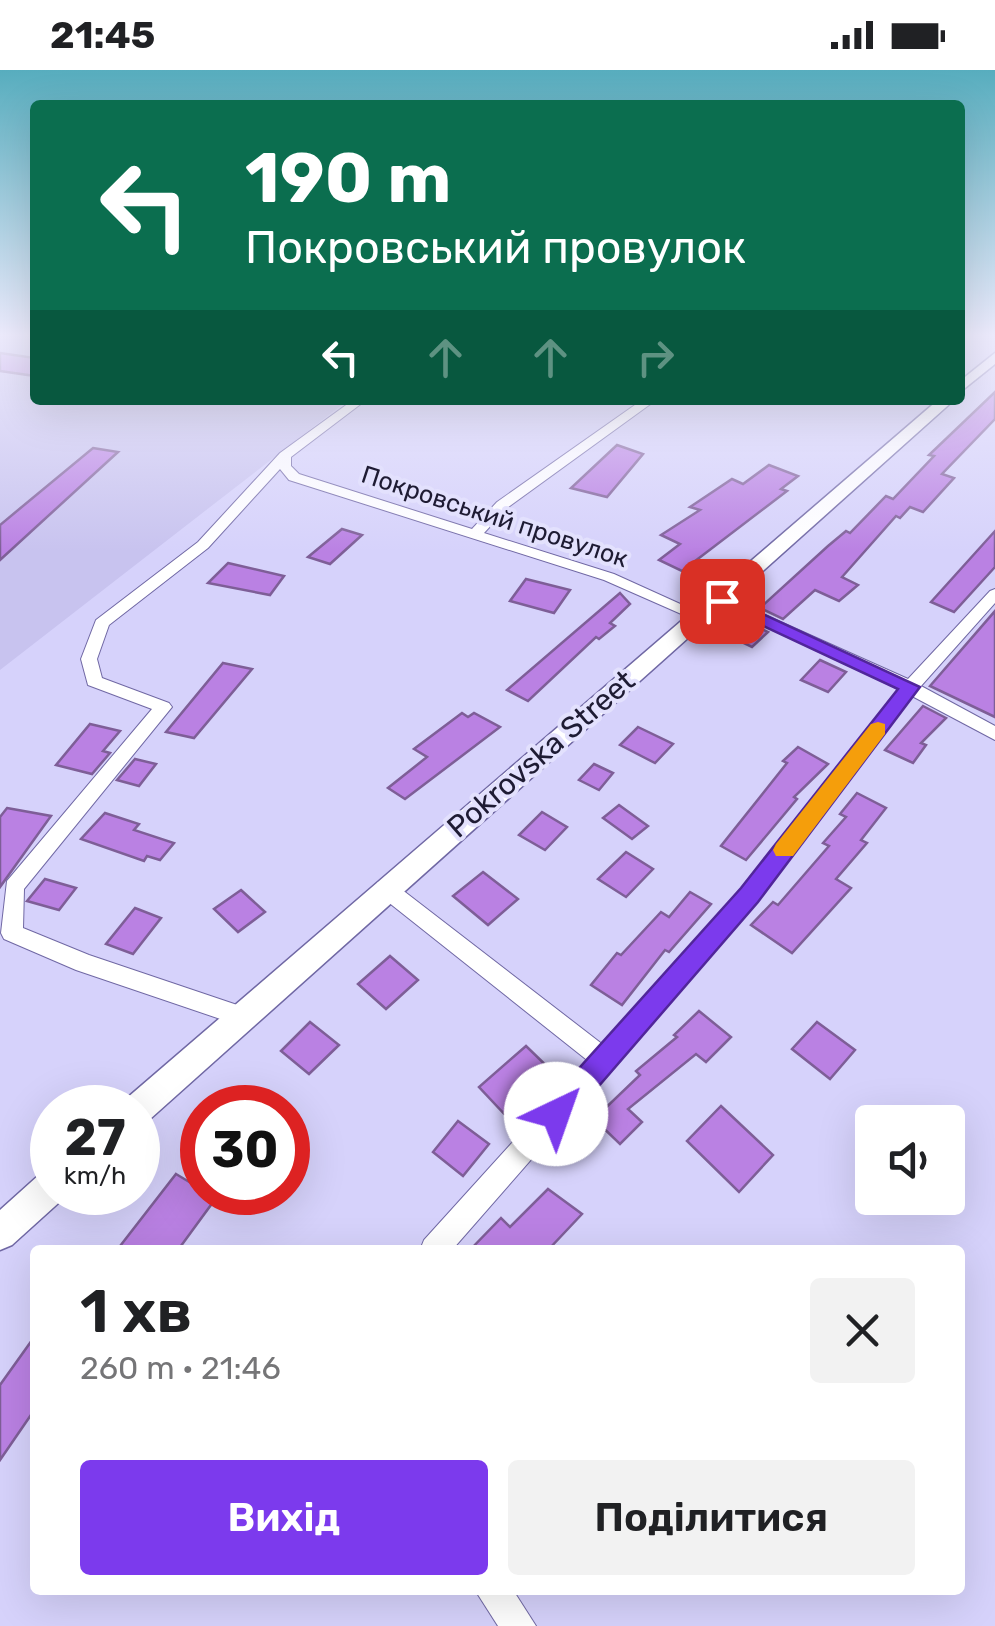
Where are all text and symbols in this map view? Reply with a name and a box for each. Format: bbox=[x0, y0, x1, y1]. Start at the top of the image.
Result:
text: 21:45 bbox=[50, 12, 155, 58]
text: 190 m bbox=[245, 137, 451, 220]
icon: left bbox=[80, 140, 210, 270]
text: Покровський провулок bbox=[245, 221, 746, 274]
icon: left bbox=[313, 330, 368, 385]
icon: ahead bbox=[418, 330, 473, 385]
icon: ahead bbox=[523, 330, 578, 385]
icon: right bbox=[628, 330, 683, 385]
street label: Покровський провулок bbox=[358, 460, 632, 573]
pin bbox=[680, 559, 765, 644]
icon: arrive bbox=[695, 574, 750, 629]
street label: Pokrovska Street bbox=[440, 663, 642, 845]
position arrow bbox=[504, 1062, 608, 1166]
speed limit sign: 30 bbox=[180, 1085, 310, 1215]
map controls bbox=[855, 1105, 965, 1215]
button: sound bbox=[855, 1105, 965, 1215]
text: 27 bbox=[64, 1108, 126, 1168]
text: km/h bbox=[64, 1161, 126, 1190]
text: 1 хв bbox=[80, 1276, 192, 1347]
button: close bbox=[810, 1278, 915, 1383]
text: 260 m · 21:46 bbox=[80, 1349, 281, 1387]
button: Вихід bbox=[80, 1460, 488, 1575]
button: Поділитися bbox=[508, 1460, 915, 1575]

